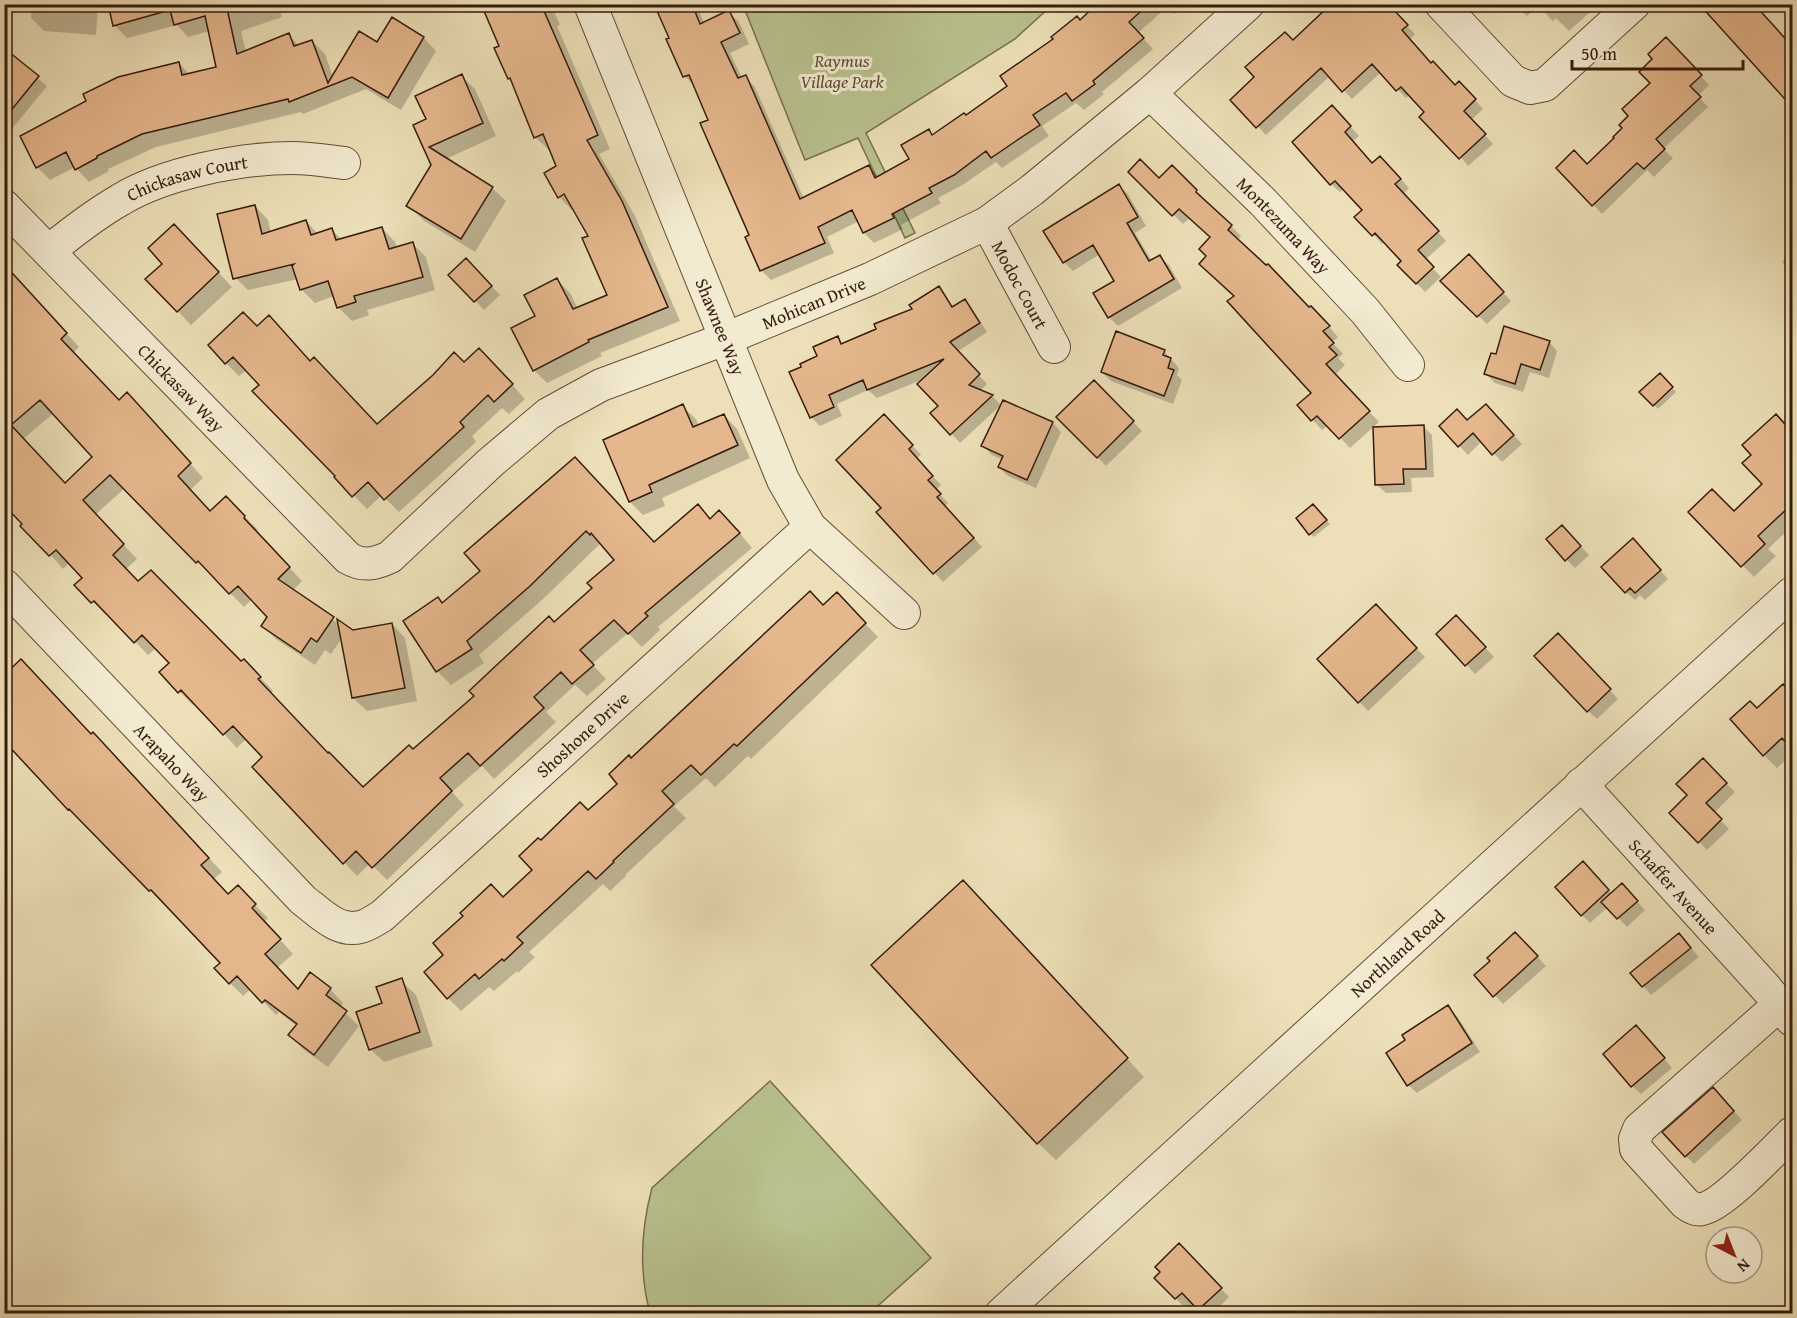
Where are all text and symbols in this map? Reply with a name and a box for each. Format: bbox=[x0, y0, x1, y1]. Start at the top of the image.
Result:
scale bar bbox=[1572, 33, 1743, 71]
text: 50 m bbox=[1581, 40, 1617, 67]
park label: Raymus Village Park bbox=[800, 47, 885, 95]
street label: Chickasaw Court bbox=[121, 148, 250, 208]
street label: Montezuma Way bbox=[1231, 170, 1337, 280]
street label: Modoc Court bbox=[985, 235, 1056, 334]
street label: Mohican Drive bbox=[758, 269, 870, 336]
street label: Shawnee Way bbox=[689, 274, 753, 379]
street label: Chickasaw Way bbox=[132, 337, 231, 438]
street label: Shoshone Drive bbox=[530, 685, 635, 784]
street label: Arapaho Way bbox=[128, 716, 216, 808]
street label: Schaffer Avenue bbox=[1623, 832, 1725, 940]
street label: Northland Road bbox=[1344, 902, 1451, 1003]
north arrow bbox=[1704, 1225, 1764, 1285]
text: N bbox=[1732, 1254, 1756, 1279]

